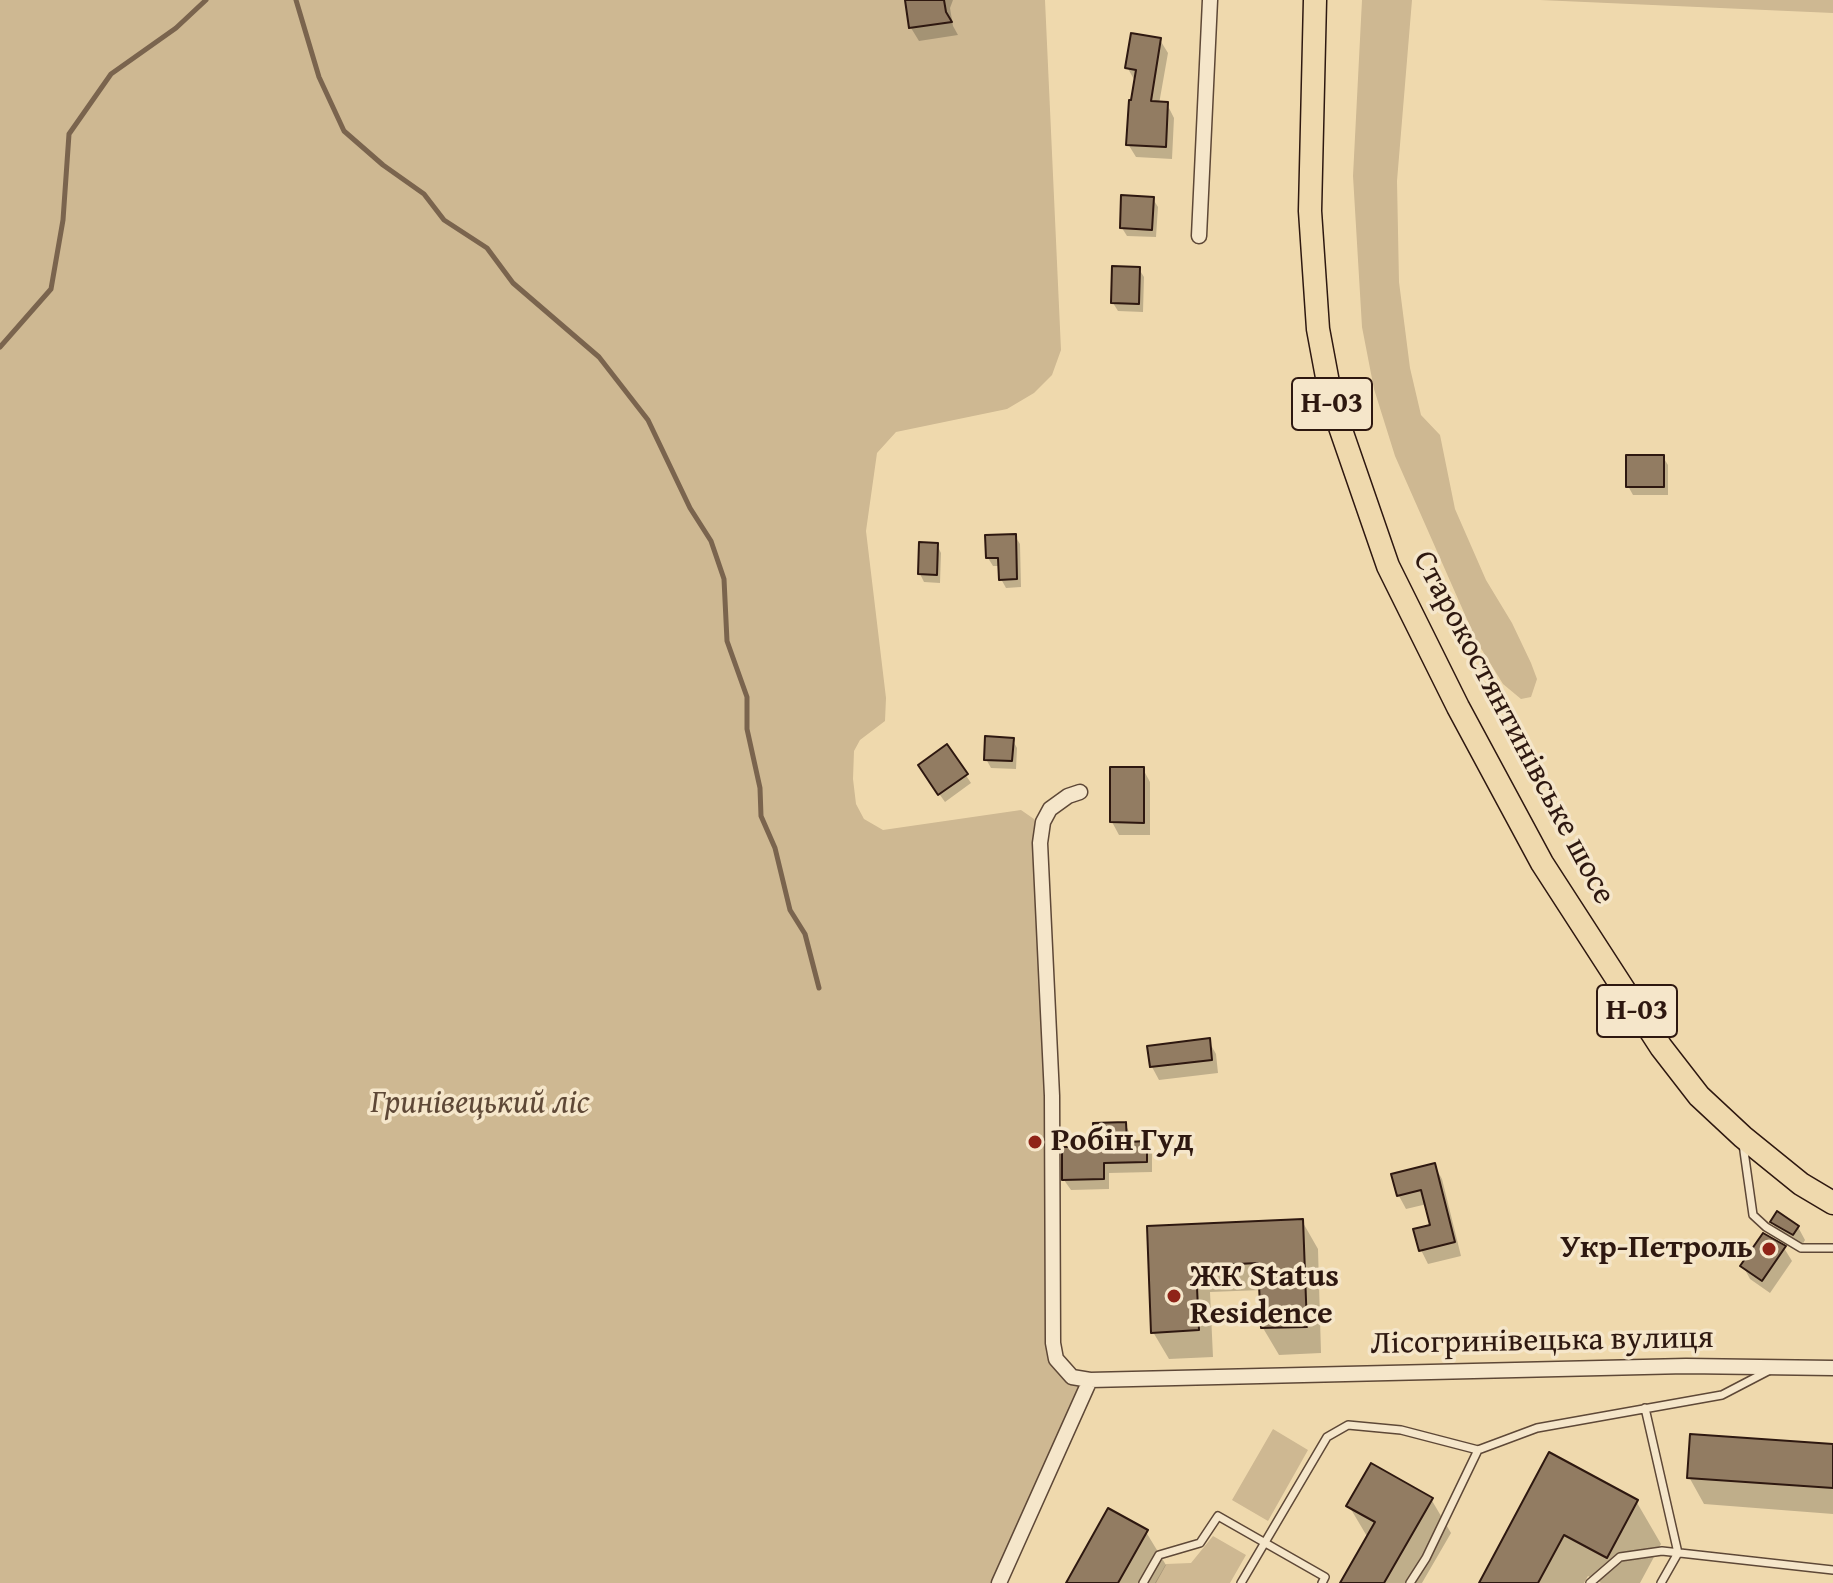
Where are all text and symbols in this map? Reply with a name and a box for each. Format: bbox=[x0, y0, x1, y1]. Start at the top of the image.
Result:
road number: Н-03 bbox=[1292, 378, 1372, 430]
street label: Старокостянтинівське шосе bbox=[1403, 545, 1623, 911]
road number: Н-03 bbox=[1597, 985, 1677, 1037]
park label: Гринівецький ліс bbox=[371, 1085, 589, 1123]
place label: Робін Гуд bbox=[1051, 1123, 1194, 1161]
marker: Робін Гуд bbox=[1026, 1133, 1044, 1151]
place label: Укр-Петроль bbox=[1560, 1230, 1753, 1268]
marker: Укр-Петроль bbox=[1760, 1240, 1778, 1258]
place label: ЖК Status Residence bbox=[1190, 1259, 1339, 1334]
marker: ЖК Status Residence bbox=[1165, 1287, 1183, 1305]
street label: Лісогринівецька вулиця bbox=[1370, 1320, 1714, 1364]

